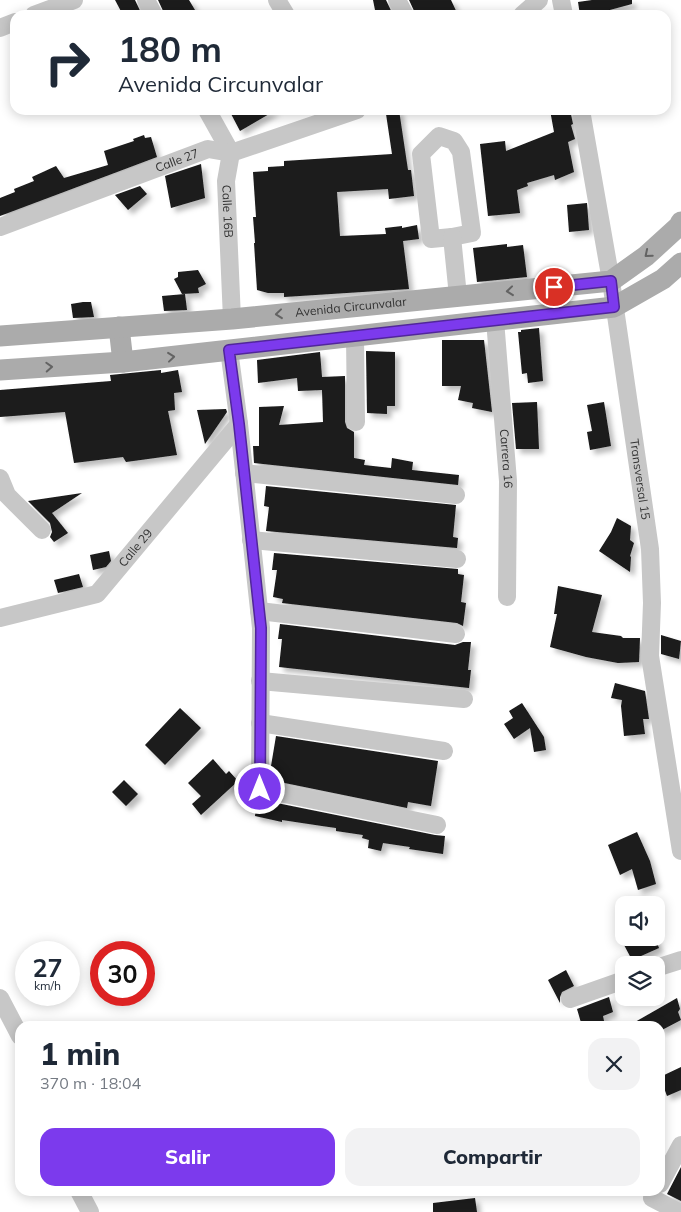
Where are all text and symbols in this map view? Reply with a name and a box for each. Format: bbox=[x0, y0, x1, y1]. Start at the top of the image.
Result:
text: 180 m bbox=[118, 27, 222, 71]
icon: right bbox=[35, 30, 100, 95]
text: Avenida Circunvalar bbox=[118, 70, 323, 98]
street label: Calle 27 bbox=[153, 145, 200, 175]
street label: Calle 16B bbox=[219, 184, 236, 238]
one-way arrow bbox=[645, 248, 654, 256]
pin bbox=[533, 266, 575, 308]
icon: arrive bbox=[540, 273, 568, 301]
one-way arrow bbox=[506, 285, 514, 296]
street label: Avenida Circunvalar bbox=[294, 293, 408, 320]
one-way arrow bbox=[275, 308, 283, 319]
one-way arrow bbox=[167, 352, 175, 363]
one-way arrow bbox=[45, 361, 53, 372]
street label: Carrera 16 bbox=[497, 428, 516, 488]
street label: Transversal 15 bbox=[627, 438, 654, 521]
street label: Calle 29 bbox=[115, 525, 155, 570]
position arrow bbox=[233, 762, 285, 814]
map controls bbox=[615, 896, 665, 1006]
button: sound bbox=[615, 896, 665, 946]
speed limit sign: 30 bbox=[90, 941, 155, 1006]
text: 27 bbox=[32, 952, 63, 983]
button: layers bbox=[615, 956, 665, 1006]
text: km/h bbox=[34, 978, 61, 993]
text: 1 min bbox=[40, 1035, 120, 1073]
button: close bbox=[588, 1038, 640, 1090]
text: 370 m · 18:04 bbox=[40, 1073, 141, 1093]
button: Salir bbox=[40, 1128, 335, 1186]
button: Compartir bbox=[345, 1128, 640, 1186]

